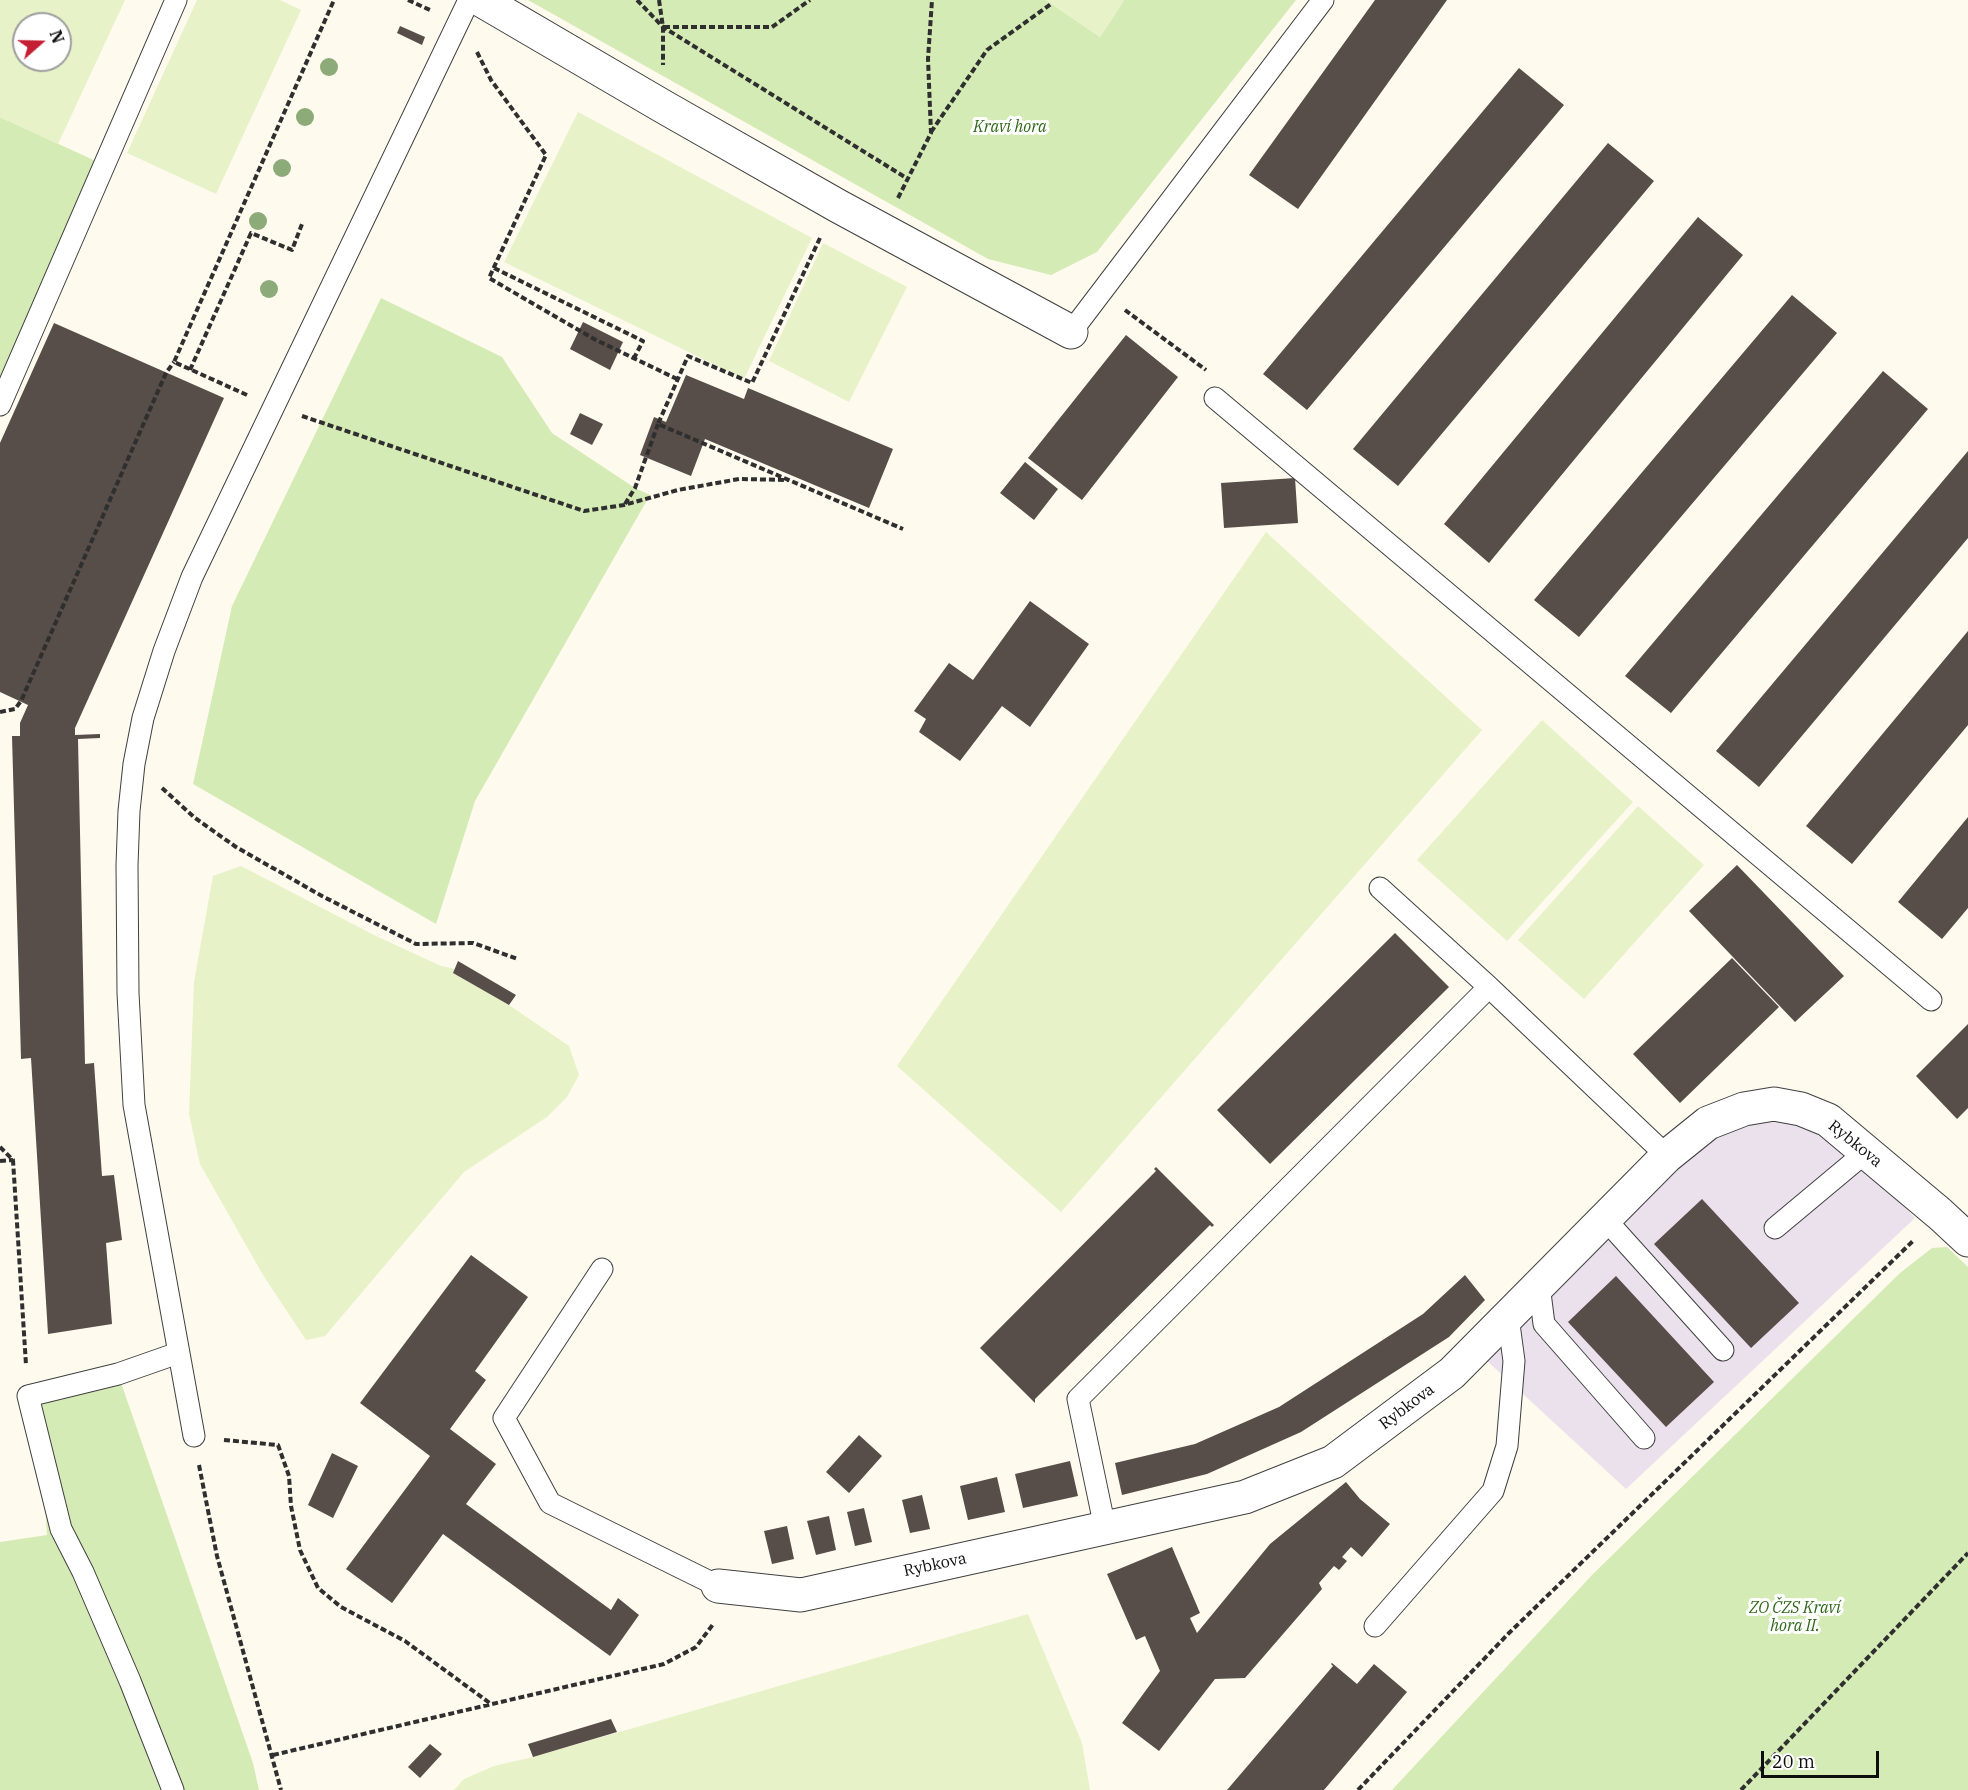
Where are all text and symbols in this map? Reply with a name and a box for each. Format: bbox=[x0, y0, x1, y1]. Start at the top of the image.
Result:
north arrow bbox=[12, 12, 72, 72]
text: N bbox=[45, 27, 69, 46]
park label: Kraví hora bbox=[973, 117, 1047, 137]
street label: Rybkova bbox=[1824, 1116, 1886, 1172]
street label: Rybkova bbox=[1376, 1380, 1438, 1434]
street label: Rybkova bbox=[902, 1549, 968, 1581]
park label: ZO ČZS Kraví hora II. bbox=[1749, 1598, 1841, 1636]
scale bar bbox=[1764, 1739, 1882, 1777]
text: 20 m bbox=[1772, 1750, 1815, 1773]

